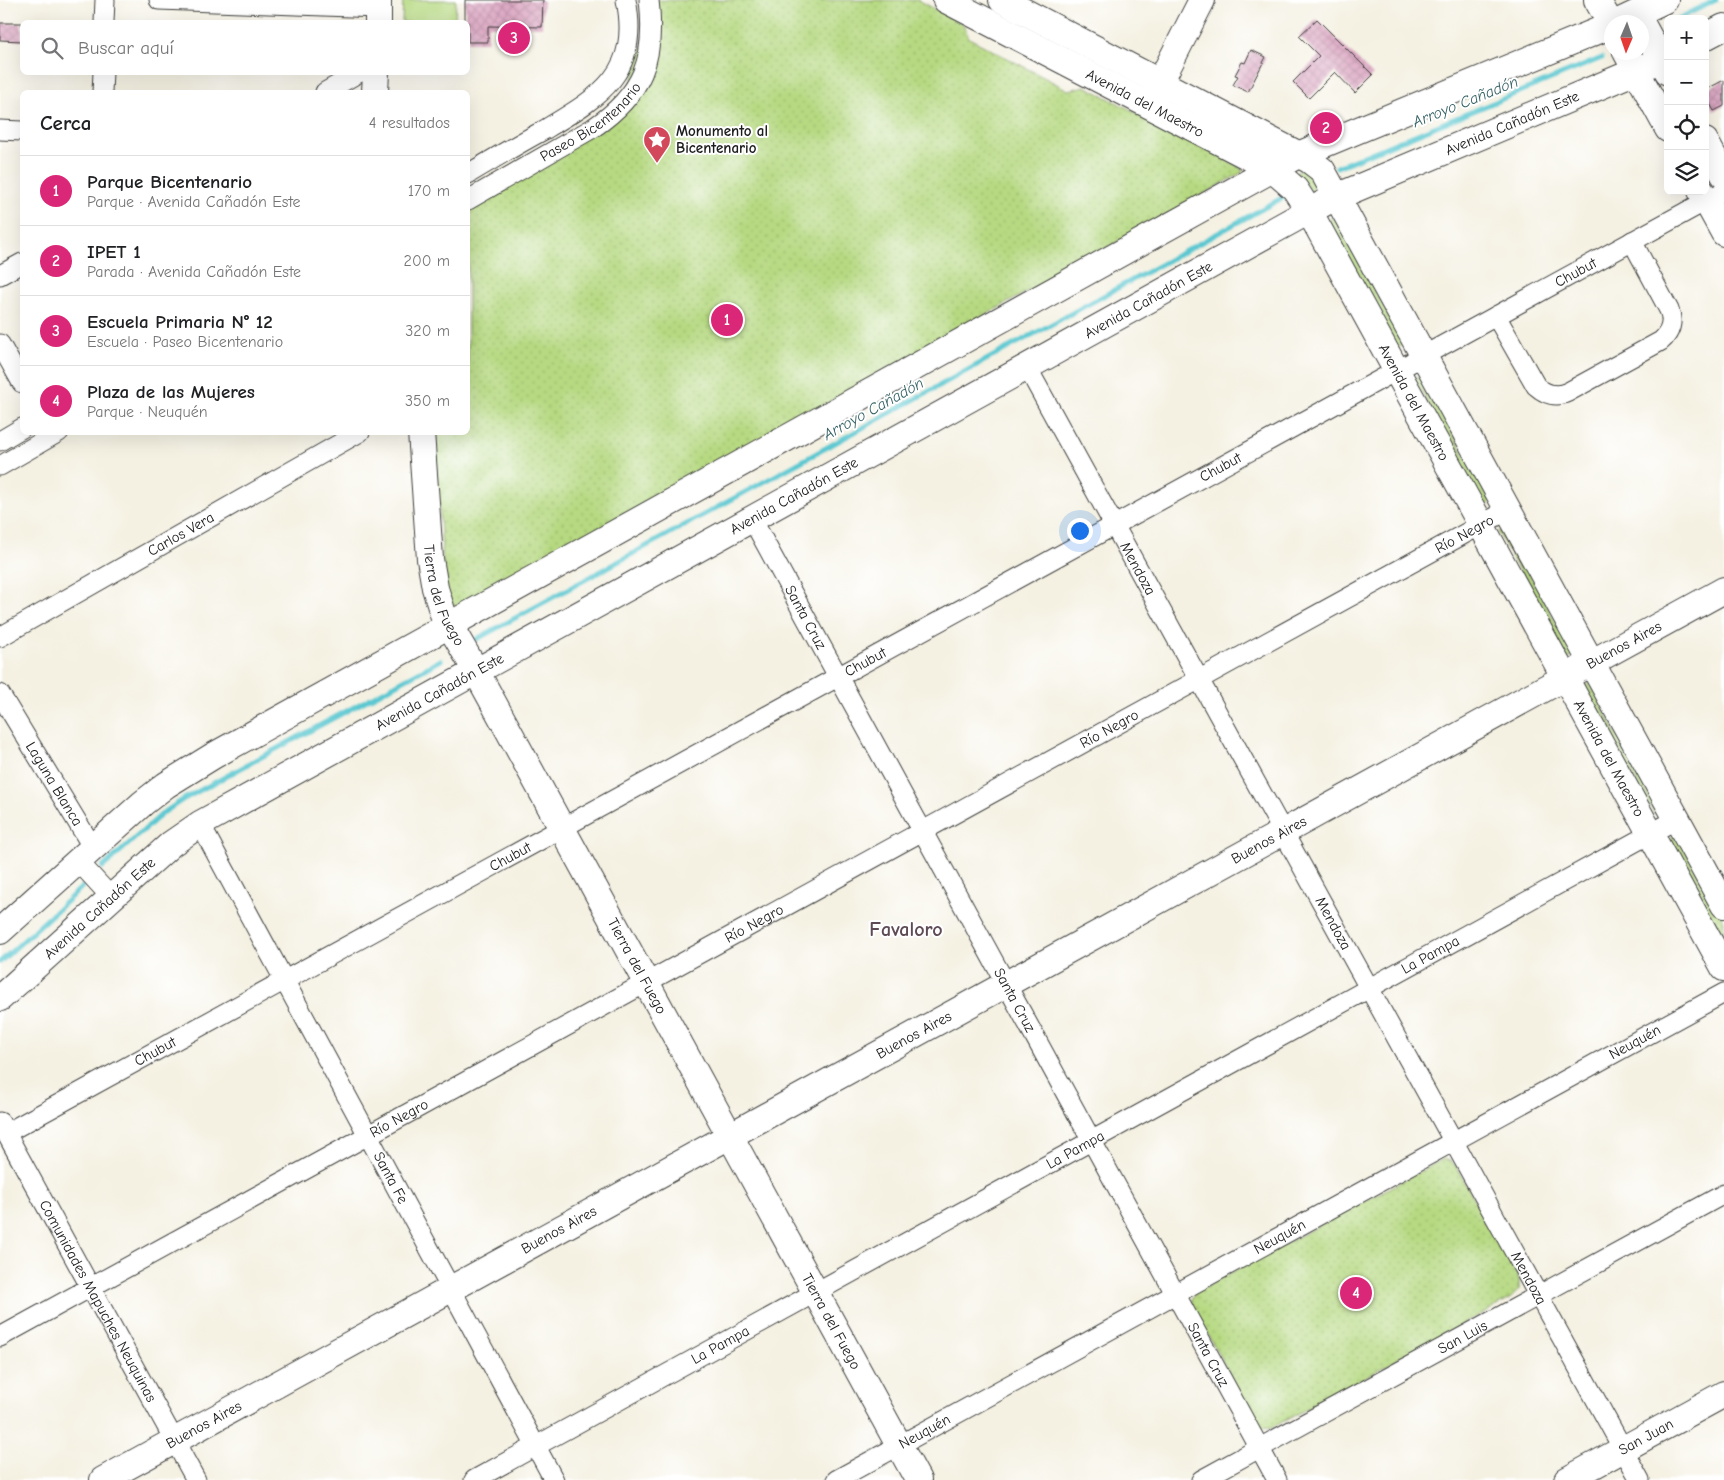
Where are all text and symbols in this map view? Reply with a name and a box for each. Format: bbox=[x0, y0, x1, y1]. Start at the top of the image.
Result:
north arrow bbox=[1604, 15, 1649, 60]
map controls bbox=[1664, 15, 1709, 195]
button: + bbox=[1664, 15, 1709, 60]
pin: 3 bbox=[498, 19, 530, 57]
search box bbox=[20, 20, 470, 75]
icon: search bbox=[38, 34, 66, 62]
text: Buscar aquí bbox=[78, 37, 174, 59]
button: − bbox=[1664, 60, 1709, 105]
street label: Avenida del Maestro bbox=[1083, 65, 1207, 141]
water label: Arroyo Cañadón bbox=[1409, 73, 1521, 132]
street label: Paseo Bicentenario bbox=[537, 79, 645, 166]
street label: Avenida Cañadón Este bbox=[1443, 87, 1582, 159]
button: locate bbox=[1664, 105, 1709, 150]
pin: 2 bbox=[1310, 109, 1342, 147]
text: Cerca bbox=[40, 111, 91, 135]
text: 4 resultados bbox=[369, 114, 450, 132]
place label: Monumento al Bicentenario bbox=[676, 122, 768, 157]
place icon: Monumento al Bicentenario bbox=[642, 125, 672, 164]
button: layers bbox=[1664, 150, 1709, 195]
text: Parque Bicentenario bbox=[87, 171, 252, 193]
text: 1 bbox=[53, 182, 59, 200]
text: 170 m bbox=[408, 182, 450, 200]
text: Parque · Avenida Cañadón Este bbox=[87, 193, 301, 211]
text: IPET 1 bbox=[87, 241, 141, 263]
text: 2 bbox=[52, 252, 60, 270]
text: 200 m bbox=[404, 252, 450, 270]
street label: Chubut bbox=[1552, 253, 1600, 291]
street label: Avenida Cañadón Este bbox=[1081, 257, 1216, 342]
text: Parada · Avenida Cañadón Este bbox=[87, 263, 301, 281]
pin: 1 bbox=[711, 301, 743, 339]
text: Escuela Primaria N° 12 bbox=[87, 311, 273, 333]
text: 3 bbox=[52, 322, 60, 340]
text: 320 m bbox=[405, 322, 450, 340]
text: Escuela · Paseo Bicentenario bbox=[87, 333, 283, 351]
street label: Avenida del Maestro bbox=[1375, 341, 1453, 464]
water label: Arroyo Cañadón bbox=[819, 374, 927, 444]
text: Plaza de las Mujeres bbox=[87, 381, 255, 403]
text: 4 bbox=[52, 392, 60, 410]
text: 350 m bbox=[405, 392, 450, 410]
text: Parque · Neuquén bbox=[87, 403, 208, 421]
street label: Chubut bbox=[1196, 448, 1245, 486]
street label: Avenida Cañadón Este bbox=[727, 453, 862, 538]
street label: Carlos Vera bbox=[144, 508, 217, 560]
street label: Río Negro bbox=[1432, 511, 1497, 557]
your location bbox=[1067, 518, 1093, 544]
street label: Mendoza bbox=[1116, 539, 1160, 598]
street label: Tierra del Fuego bbox=[420, 544, 469, 649]
street label: Santa Cruz bbox=[781, 582, 831, 653]
street label: Buenos Aires bbox=[1583, 617, 1665, 673]
street label: Chubut bbox=[841, 643, 890, 681]
street label: Avenida Cañadón Este bbox=[372, 649, 507, 734]
street label: Avenida del Maestro bbox=[1570, 697, 1648, 820]
street label: Río Negro bbox=[1077, 705, 1142, 752]
street label: Laguna Blanca bbox=[22, 738, 87, 829]
street label: Buenos Aires bbox=[1228, 812, 1310, 868]
street label: Chubut bbox=[486, 838, 535, 875]
street label: Avenida Cañadón Este bbox=[40, 853, 159, 963]
street label: Mendoza bbox=[1312, 894, 1355, 953]
street label: Río Negro bbox=[722, 900, 787, 947]
street label: Tierra del Fuego bbox=[604, 915, 671, 1017]
district label: Favaloro bbox=[869, 918, 943, 941]
street label: La Pampa bbox=[1398, 931, 1462, 978]
street label: Santa Cruz bbox=[990, 965, 1040, 1036]
street label: Buenos Aires bbox=[873, 1007, 955, 1063]
street label: Neuquén bbox=[1606, 1021, 1664, 1063]
street label: Chubut bbox=[131, 1032, 180, 1070]
street label: Río Negro bbox=[366, 1095, 432, 1142]
street label: La Pampa bbox=[1043, 1126, 1107, 1173]
street label: Santa Fe bbox=[370, 1149, 412, 1207]
street label: Comunidades Mapuches Neuquinas bbox=[35, 1197, 161, 1405]
street label: Buenos Aires bbox=[518, 1202, 600, 1258]
street label: Neuquén bbox=[1251, 1215, 1309, 1258]
street label: Mendoza bbox=[1507, 1248, 1551, 1308]
street label: Tierra del Fuego bbox=[798, 1270, 865, 1373]
pin: 4 bbox=[1340, 1274, 1372, 1312]
street label: San Luis bbox=[1434, 1316, 1490, 1358]
street label: Santa Cruz bbox=[1184, 1319, 1233, 1390]
street label: La Pampa bbox=[688, 1321, 753, 1368]
street label: Buenos Aires bbox=[163, 1397, 245, 1453]
street label: Neuquén bbox=[896, 1410, 954, 1453]
street label: San Juan bbox=[1615, 1414, 1677, 1459]

